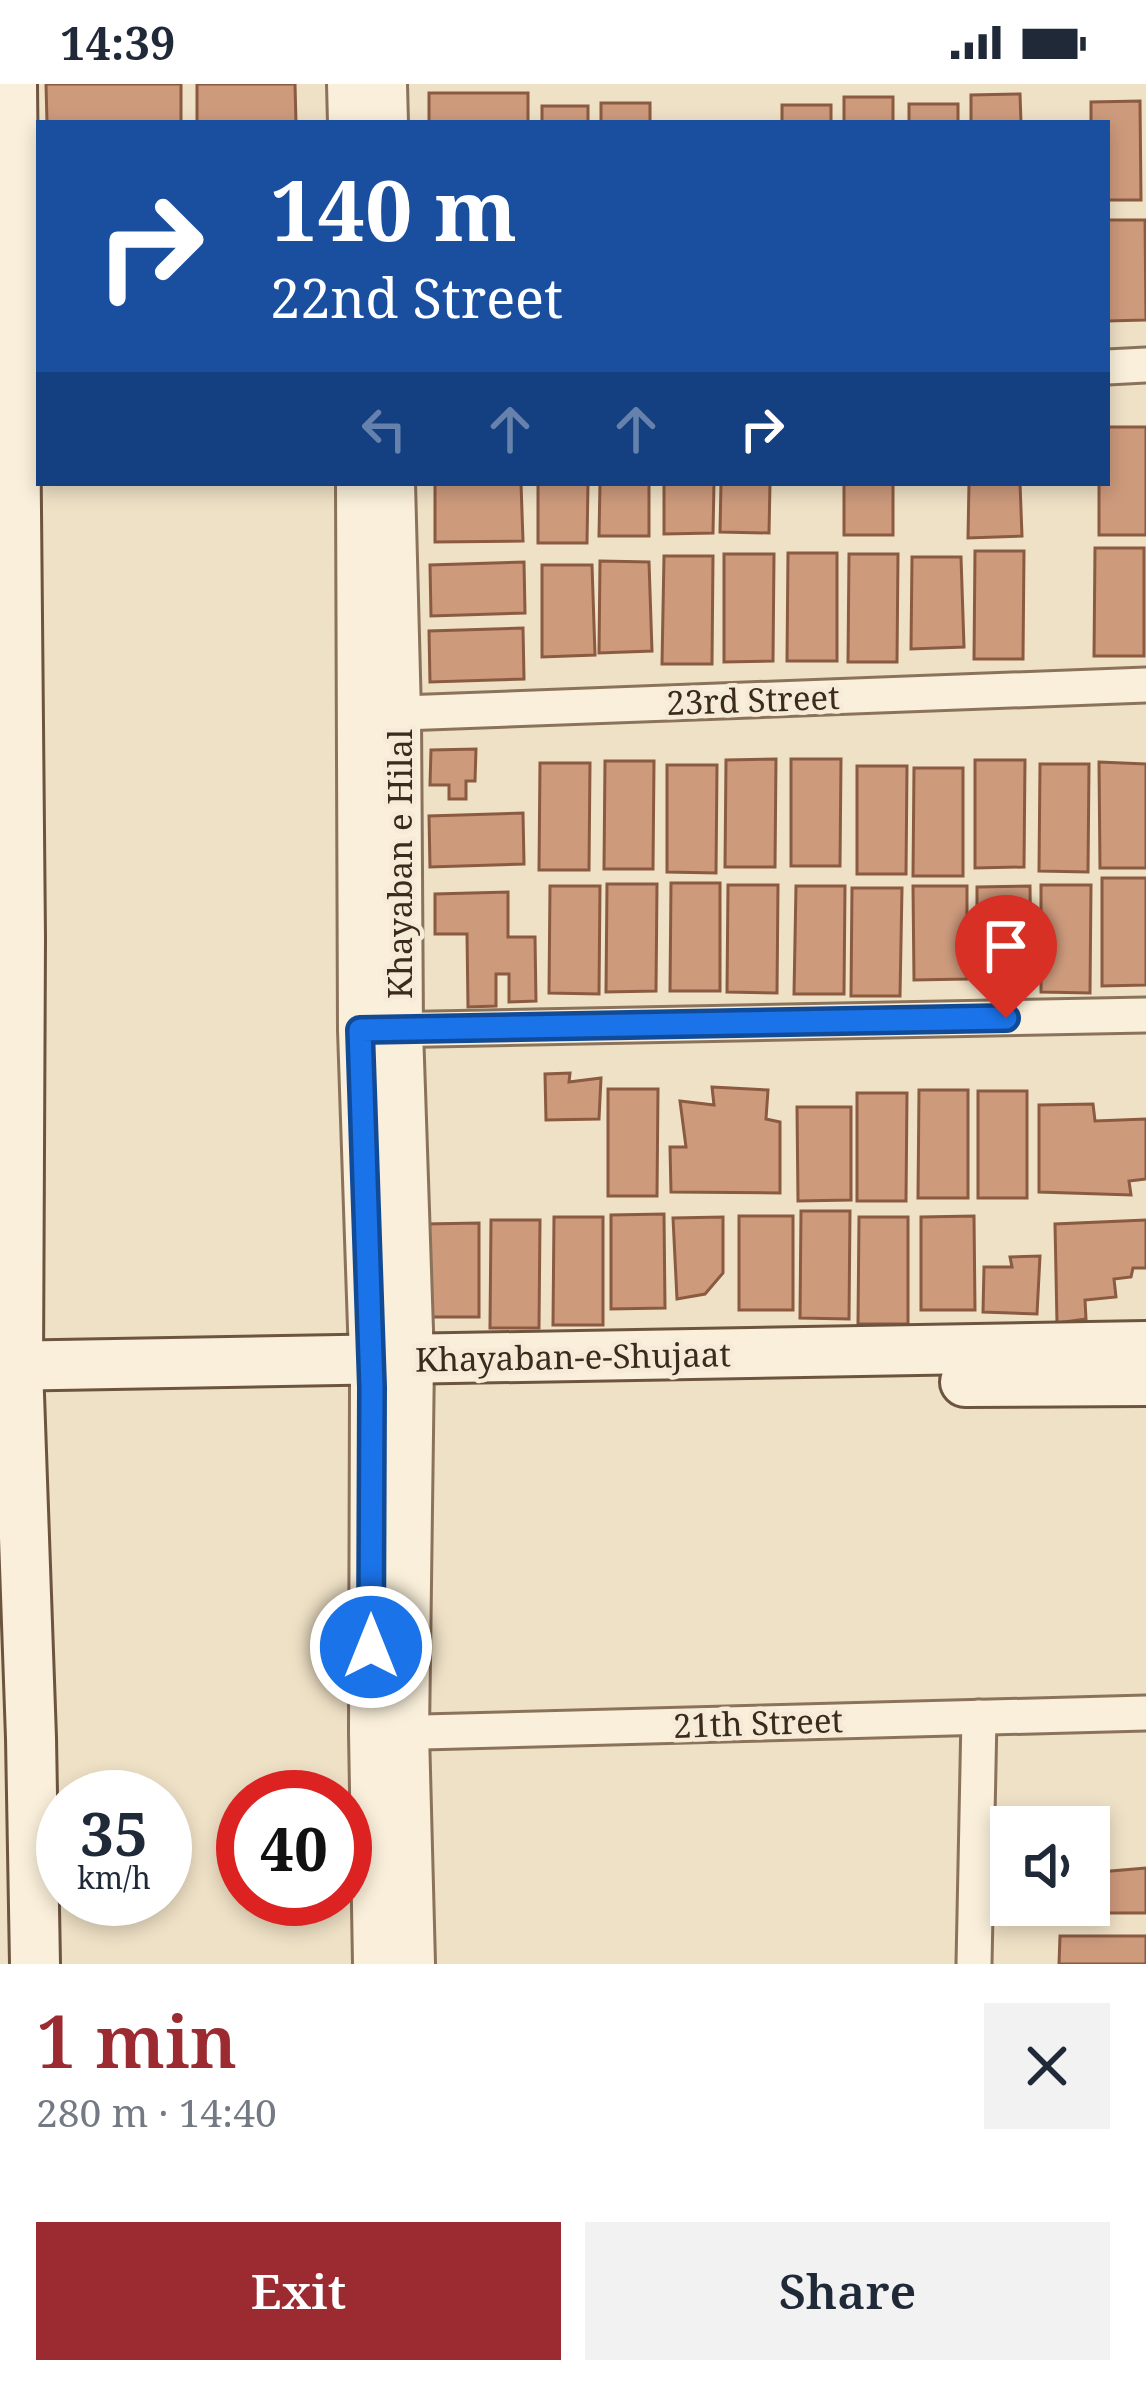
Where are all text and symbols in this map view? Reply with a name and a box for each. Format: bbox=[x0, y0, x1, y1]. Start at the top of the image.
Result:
text: 14:39 bbox=[60, 12, 175, 73]
text: 140 m bbox=[270, 151, 517, 266]
icon: right bbox=[72, 168, 228, 324]
text: 22nd Street bbox=[270, 260, 563, 334]
icon: left bbox=[351, 396, 417, 462]
icon: ahead bbox=[477, 396, 543, 462]
icon: ahead bbox=[603, 396, 669, 462]
icon: right bbox=[729, 396, 795, 462]
street label: 23rd Street bbox=[666, 674, 840, 725]
street label: Khayaban e Hilal bbox=[377, 729, 422, 999]
pin bbox=[955, 895, 1057, 1018]
icon: arrive bbox=[973, 913, 1039, 979]
street label: Khayaban-e-Shujaat bbox=[415, 1331, 731, 1382]
position arrow bbox=[308, 1584, 434, 1710]
street label: 21th Street bbox=[672, 1697, 844, 1748]
speed limit sign: 40 bbox=[216, 1770, 372, 1926]
text: 35 bbox=[80, 1792, 148, 1874]
map controls bbox=[990, 1806, 1110, 1926]
button: sound bbox=[990, 1806, 1110, 1926]
text: km/h bbox=[77, 1857, 151, 1898]
text: 1 min bbox=[36, 1991, 237, 2089]
button: close bbox=[984, 2003, 1110, 2129]
text: 280 m · 14:40 bbox=[36, 2085, 277, 2138]
button: Exit bbox=[36, 2222, 561, 2360]
button: Share bbox=[585, 2222, 1110, 2360]

